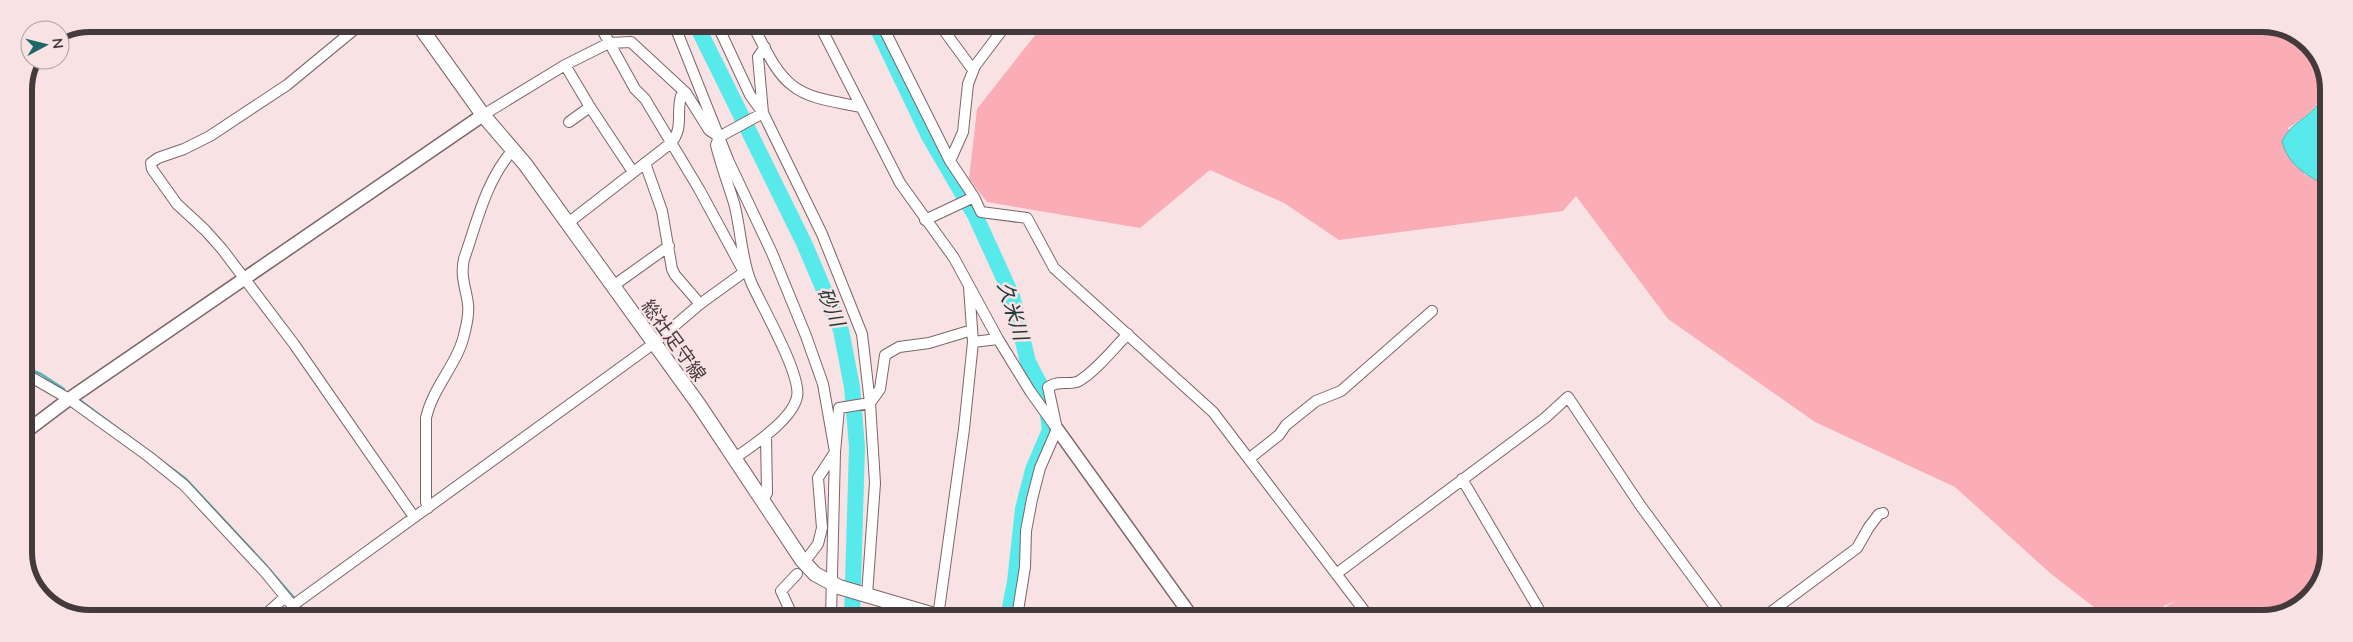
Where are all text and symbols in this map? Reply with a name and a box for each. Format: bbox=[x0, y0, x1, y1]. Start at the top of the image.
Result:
north arrow bbox=[20, 20, 70, 70]
text: N bbox=[48, 37, 67, 50]
water label: 久米川 bbox=[993, 279, 1035, 345]
water label: 砂川 bbox=[812, 284, 851, 332]
street label: 総社足守線 bbox=[636, 295, 712, 385]

